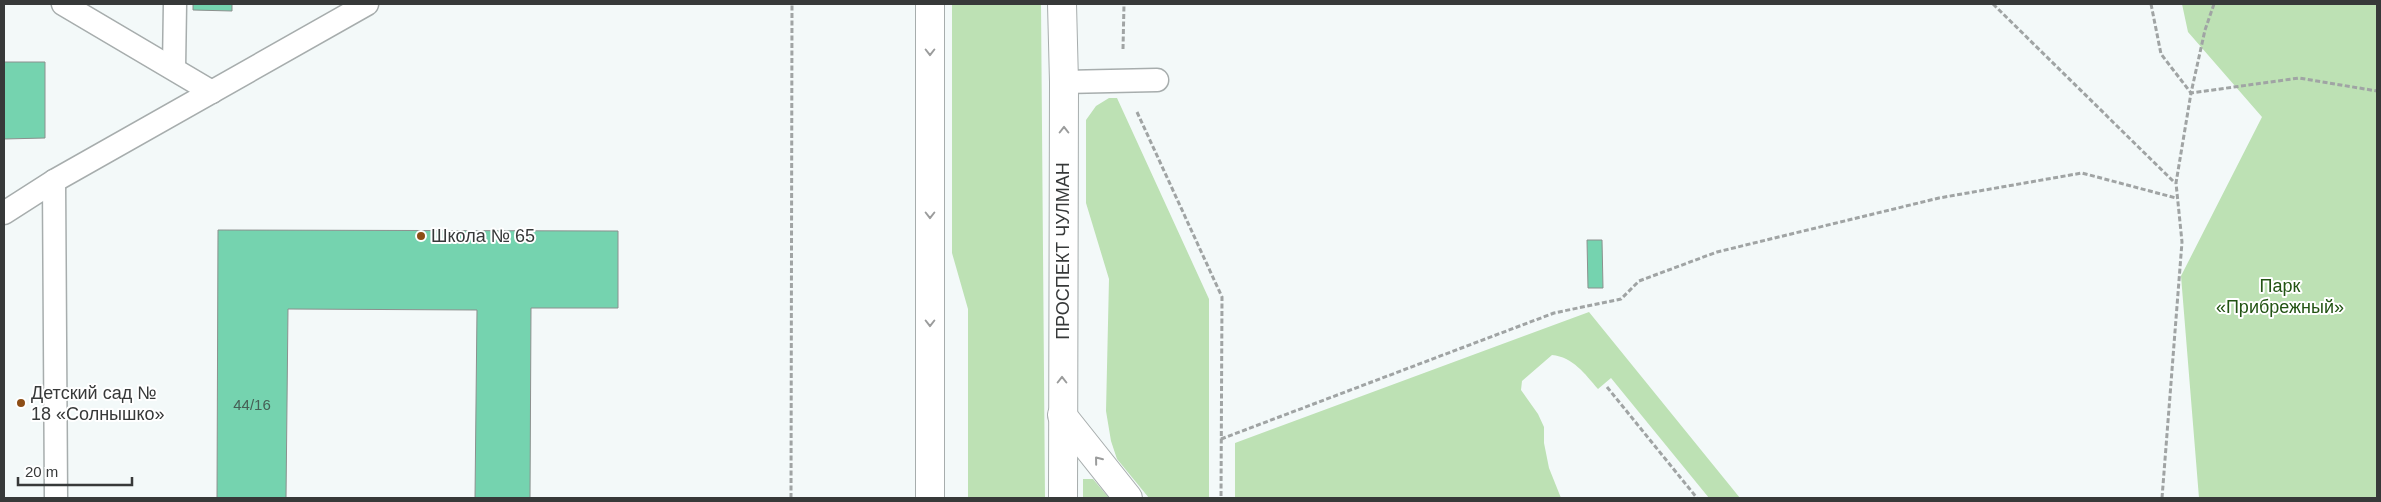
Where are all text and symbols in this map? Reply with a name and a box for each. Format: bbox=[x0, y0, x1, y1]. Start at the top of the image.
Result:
one-way arrow bbox=[925, 49, 935, 57]
one-way arrow bbox=[1059, 125, 1069, 133]
street label: ПРОСПЕКТ ЧУЛМАН bbox=[1053, 162, 1073, 340]
one-way arrow bbox=[925, 212, 935, 219]
place label: Школа № 65 bbox=[431, 226, 535, 246]
marker: Школа № 65 bbox=[415, 230, 427, 242]
park label: Парк «Прибрежный» bbox=[2216, 276, 2344, 317]
one-way arrow bbox=[925, 320, 935, 328]
one-way arrow bbox=[1057, 375, 1067, 383]
place label: Детский сад № 18 «Солнышко» bbox=[31, 383, 165, 424]
house number: 44/16 bbox=[233, 396, 271, 413]
marker: Детский сад № 18 «Солнышко» bbox=[15, 397, 27, 409]
scale bar bbox=[18, 454, 131, 486]
one-way arrow bbox=[1095, 457, 1103, 466]
text: 20 m bbox=[25, 463, 58, 480]

